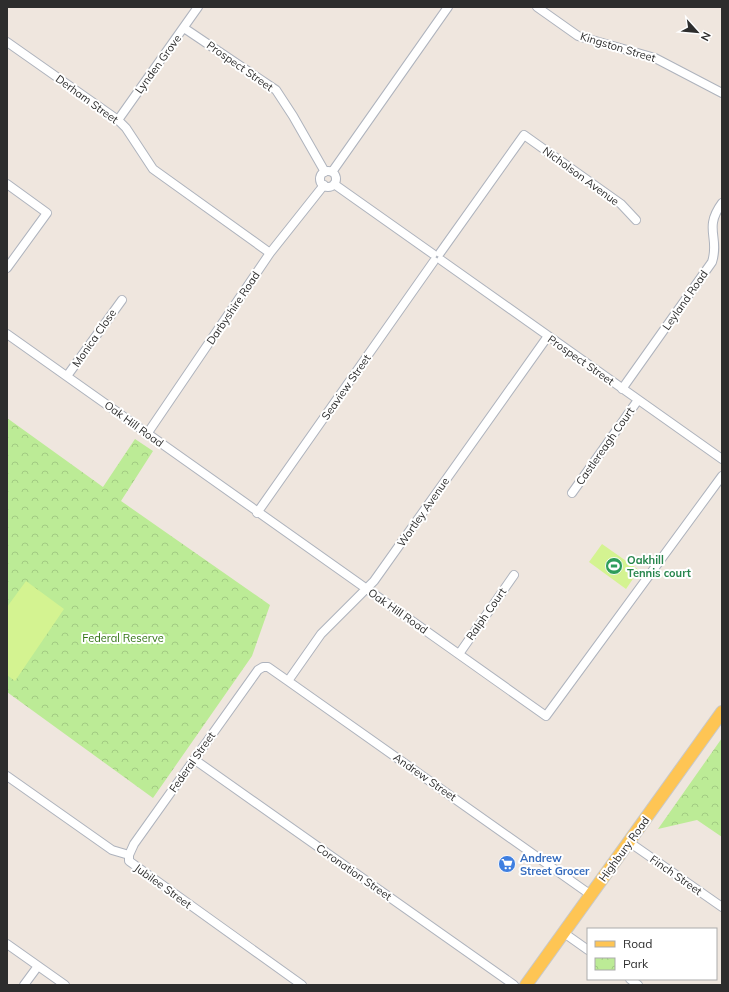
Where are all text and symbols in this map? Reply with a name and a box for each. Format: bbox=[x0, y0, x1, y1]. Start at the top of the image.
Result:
north arrow bbox=[677, 12, 717, 52]
street label: Kingston Street bbox=[579, 29, 657, 65]
text: N bbox=[698, 30, 714, 43]
street label: Lynden Grove bbox=[132, 32, 184, 96]
street label: Prospect Street bbox=[204, 38, 276, 94]
street label: Derham Street bbox=[53, 72, 121, 127]
street label: Nicholson Avenue bbox=[540, 144, 622, 208]
street label: Leyland Road bbox=[659, 267, 711, 333]
street label: Darbyshire Road bbox=[203, 269, 263, 347]
street label: Monica Close bbox=[69, 306, 119, 370]
street label: Prospect Street bbox=[545, 332, 617, 388]
street label: Seaview Street bbox=[318, 351, 374, 422]
street label: Oak Hill Road bbox=[102, 398, 166, 450]
street label: Castlereagh Court bbox=[573, 404, 637, 488]
street label: Wortley Avenue bbox=[394, 475, 452, 549]
place label: Oakhill Tennis court bbox=[627, 553, 691, 580]
sports icon: Oakhill Tennis court bbox=[604, 556, 624, 576]
street label: Oak Hill Road bbox=[365, 585, 431, 637]
street label: Ralph Court bbox=[463, 585, 509, 643]
park label: Federal Reserve bbox=[82, 631, 164, 645]
street label: Federal Street bbox=[166, 729, 218, 795]
street label: Andrew Street bbox=[391, 750, 459, 804]
street label: Highbury Road bbox=[596, 814, 652, 884]
street label: Coronation Street bbox=[313, 841, 395, 903]
place label: Andrew Street Grocer bbox=[520, 851, 590, 878]
street label: Finch Street bbox=[647, 852, 705, 898]
supermarket icon: Andrew Street Grocer bbox=[497, 854, 517, 874]
street label: Jubilee Street bbox=[132, 861, 194, 911]
legend bbox=[587, 928, 717, 980]
text: Road bbox=[623, 936, 652, 951]
text: Park bbox=[623, 956, 649, 971]

